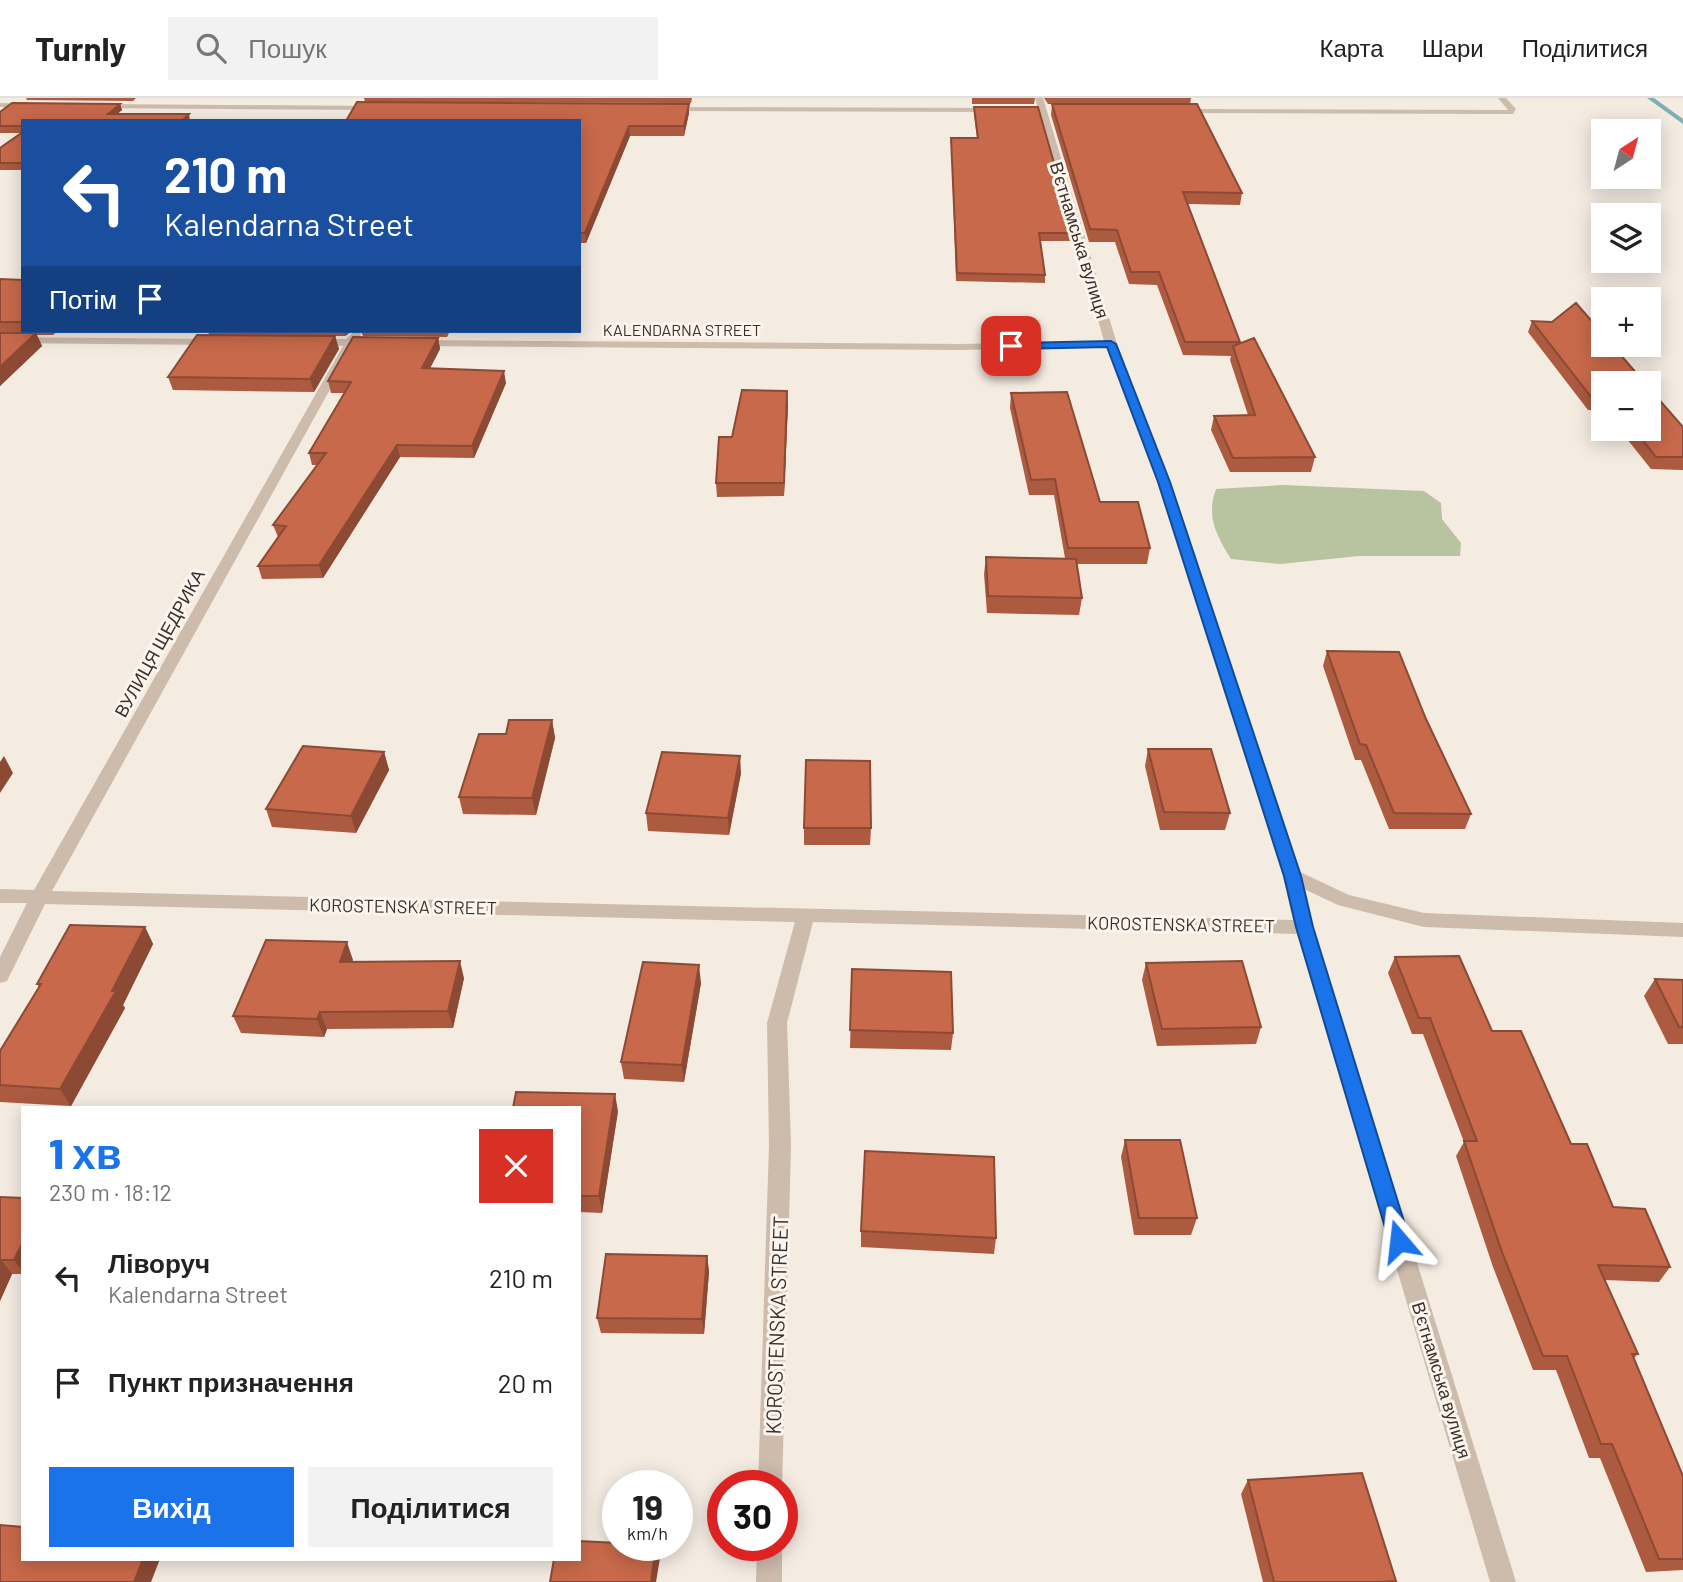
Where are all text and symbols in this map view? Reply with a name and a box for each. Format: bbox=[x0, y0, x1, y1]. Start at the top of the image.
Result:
search box bbox=[168, 17, 658, 80]
text: Turnly bbox=[35, 28, 126, 68]
icon: search bbox=[192, 29, 230, 67]
text: Пошук bbox=[248, 32, 327, 63]
text: Карта bbox=[1319, 33, 1384, 62]
text: Шари bbox=[1422, 33, 1484, 62]
text: Поділитися bbox=[1522, 33, 1648, 62]
north arrow bbox=[1591, 119, 1661, 189]
map controls bbox=[1591, 119, 1661, 441]
text: 210 m bbox=[164, 144, 287, 203]
icon: left bbox=[49, 147, 140, 238]
street label: Вʼєтнамська вулиця bbox=[1046, 159, 1114, 321]
button: layers bbox=[1591, 203, 1661, 273]
text: Kalendarna Street bbox=[164, 204, 414, 242]
icon: arrive bbox=[131, 280, 169, 318]
text: Потім bbox=[49, 283, 117, 314]
button: + bbox=[1591, 287, 1661, 357]
pin bbox=[981, 316, 1041, 376]
street label: KALENDARNA STREET bbox=[603, 320, 761, 339]
icon: arrive bbox=[992, 327, 1030, 365]
button: − bbox=[1591, 371, 1661, 441]
street label: ВУЛИЦЯ ЩЕДРИКА bbox=[109, 565, 209, 721]
street label: KOROSTENSKA STREET bbox=[309, 893, 497, 919]
street label: KOROSTENSKA STREET bbox=[1087, 911, 1275, 937]
text: 1 хв bbox=[49, 1127, 122, 1177]
button: close bbox=[479, 1129, 553, 1203]
text: 230 m · 18:12 bbox=[49, 1178, 172, 1206]
position arrow bbox=[1362, 1204, 1436, 1278]
street label: KOROSTENSKA STREET bbox=[760, 1215, 792, 1435]
text: Ліворуч bbox=[108, 1247, 210, 1278]
icon: left bbox=[49, 1259, 87, 1297]
text: 210 m bbox=[489, 1262, 553, 1293]
text: Kalendarna Street bbox=[108, 1280, 288, 1308]
street label: Вʼєтнамська вулиця bbox=[1408, 1299, 1476, 1461]
icon: arrive bbox=[49, 1364, 87, 1402]
text: Пункт призначення bbox=[108, 1366, 354, 1397]
text: 20 m bbox=[498, 1367, 553, 1398]
button: Вихід bbox=[49, 1467, 294, 1547]
button: Поділитися bbox=[308, 1467, 553, 1547]
speed limit sign: 30 bbox=[707, 1470, 798, 1561]
text: 19 bbox=[632, 1485, 663, 1527]
text: km/h bbox=[627, 1522, 668, 1544]

